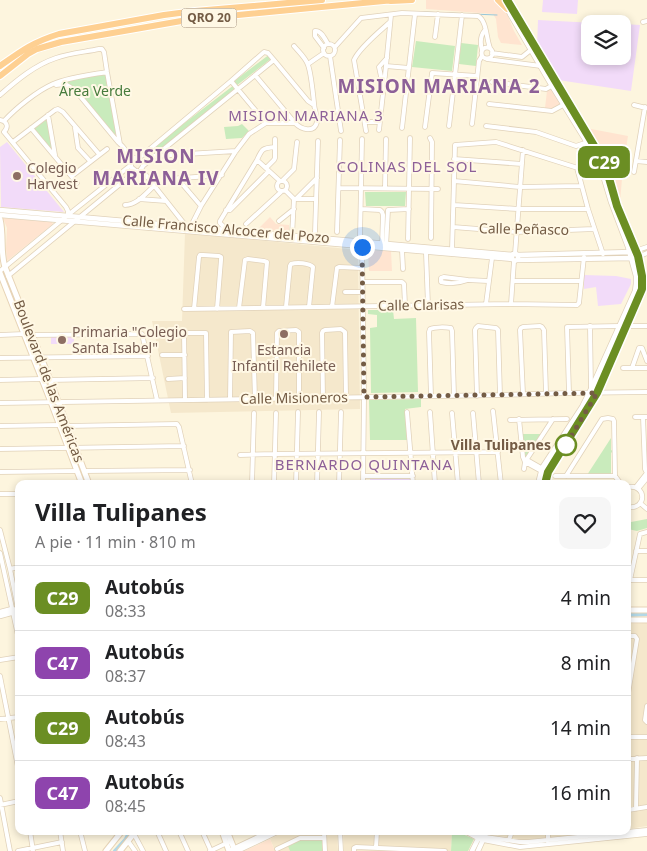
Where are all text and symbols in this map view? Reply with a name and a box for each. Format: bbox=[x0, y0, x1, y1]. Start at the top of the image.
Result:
road number: QRO 20 bbox=[182, 8, 236, 28]
map controls bbox=[581, 15, 631, 65]
button: layers bbox=[581, 15, 631, 65]
district label: MISION MARIANA 2 bbox=[337, 73, 541, 99]
park label: Área Verde bbox=[59, 81, 131, 100]
district label: MISION MARIANA 3 bbox=[228, 105, 384, 125]
district label: MISION MARIANA IV bbox=[92, 143, 220, 191]
line badge: C29 bbox=[575, 146, 633, 178]
text: C29 bbox=[588, 150, 620, 174]
district label: COLINAS DEL SOL bbox=[337, 156, 477, 176]
place label: Colegio Harvest bbox=[27, 158, 78, 193]
marker: Colegio Harvest bbox=[11, 170, 23, 182]
street label: Calle Francisco Alcocer del Pozo bbox=[122, 210, 330, 247]
street label: Calle Peñasco bbox=[479, 218, 569, 239]
your location bbox=[350, 235, 375, 260]
street label: Calle Clarisas bbox=[378, 294, 465, 315]
street label: Boulevard de las Américas bbox=[10, 297, 89, 465]
place label: Primaria "Colegio Santa Isabel" bbox=[72, 322, 187, 357]
marker: Estancia Infantil Rehilete bbox=[278, 328, 290, 340]
marker: Primaria "Colegio Santa Isabel" bbox=[56, 334, 68, 346]
place label: Estancia Infantil Rehilete bbox=[232, 340, 336, 375]
street label: Calle Misioneros bbox=[240, 387, 348, 408]
marker: Villa Tulipanes bbox=[555, 434, 577, 456]
place label: Villa Tulipanes bbox=[451, 435, 551, 454]
district label: BERNARDO QUINTANA bbox=[275, 454, 453, 474]
text: Villa Tulipanes bbox=[35, 495, 207, 528]
button: heart bbox=[559, 497, 611, 549]
text: A pie · 11 min · 810 m bbox=[35, 531, 196, 553]
text: Autobús bbox=[105, 574, 185, 600]
text: 4 min bbox=[561, 585, 611, 611]
text: C29 bbox=[46, 586, 79, 610]
text: 08:33 bbox=[105, 600, 146, 622]
text: Autobús bbox=[105, 639, 185, 665]
text: 8 min bbox=[561, 650, 611, 676]
text: C47 bbox=[46, 651, 79, 675]
text: 08:37 bbox=[105, 665, 146, 687]
text: Autobús bbox=[105, 704, 185, 730]
text: 14 min bbox=[550, 715, 611, 741]
text: C29 bbox=[46, 716, 79, 740]
text: 08:43 bbox=[105, 730, 146, 752]
text: Autobús bbox=[105, 769, 185, 795]
text: 16 min bbox=[550, 780, 611, 806]
text: C47 bbox=[46, 781, 79, 805]
text: 08:45 bbox=[105, 795, 146, 817]

